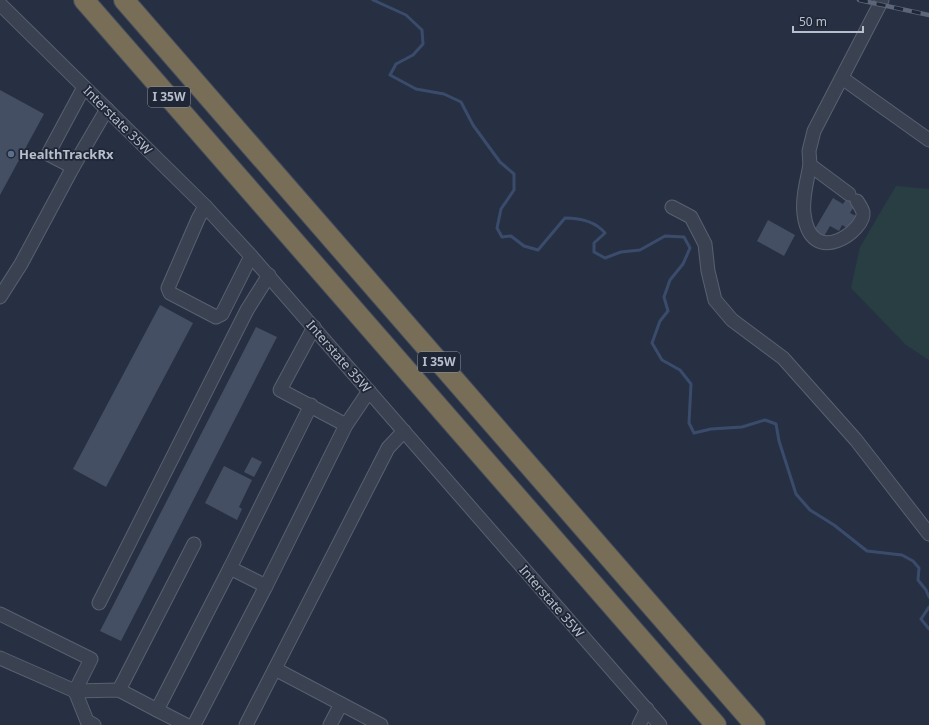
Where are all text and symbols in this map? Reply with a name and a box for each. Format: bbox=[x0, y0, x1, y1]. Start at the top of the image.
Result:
scale bar bbox=[793, 8, 863, 34]
text: 50 m bbox=[799, 13, 827, 30]
street label: Interstate 35W bbox=[80, 82, 156, 158]
road number: I 35W bbox=[148, 87, 190, 107]
place label: HealthTrackRx bbox=[19, 145, 114, 163]
marker: HealthTrackRx bbox=[6, 149, 16, 159]
street label: Interstate 35W bbox=[303, 316, 375, 396]
road number: I 35W bbox=[418, 352, 460, 372]
street label: Interstate 35W bbox=[516, 561, 588, 641]

